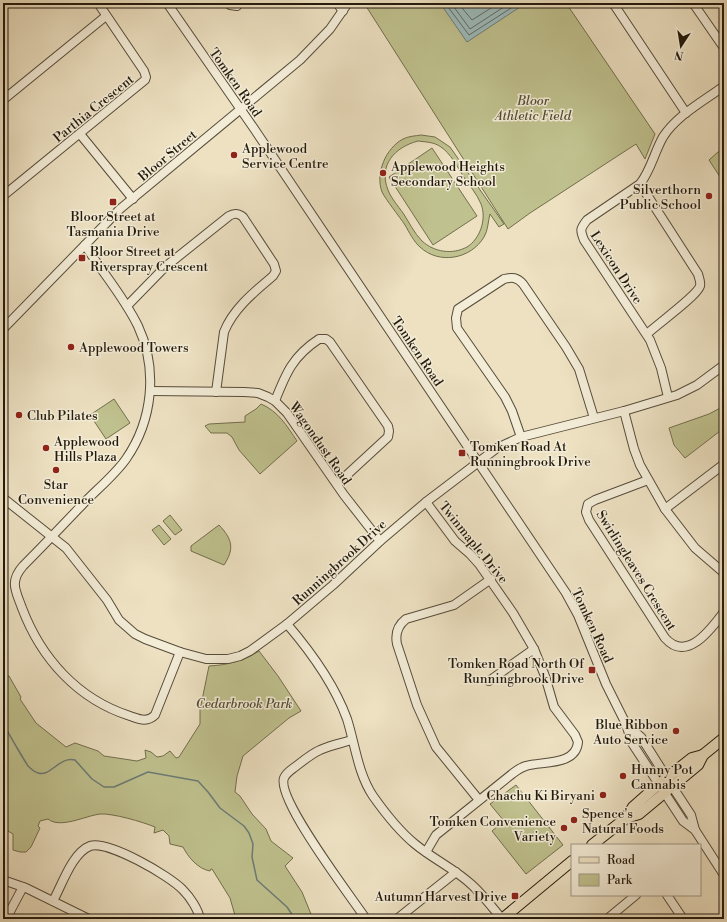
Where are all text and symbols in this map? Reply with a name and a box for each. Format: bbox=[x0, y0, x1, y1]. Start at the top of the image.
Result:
north arrow bbox=[661, 26, 701, 66]
street label: Tomken Road bbox=[206, 45, 265, 121]
text: N bbox=[673, 47, 685, 63]
street label: Parthia Crescent bbox=[50, 71, 137, 146]
park label: Bloor Athletic Field bbox=[493, 93, 572, 124]
street label: Bloor Street bbox=[134, 126, 200, 185]
place label: Applewood Service Centre bbox=[241, 141, 329, 172]
marker: Applewood Service Centre bbox=[229, 150, 239, 160]
place label: Applewood Heights Secondary School bbox=[390, 159, 505, 190]
marker: Applewood Heights Secondary School bbox=[378, 168, 388, 178]
place label: Silverthorn Public School bbox=[620, 182, 701, 213]
marker: Silverthorn Public School bbox=[704, 191, 714, 201]
marker: Bloor Street at Tasmania Drive bbox=[108, 197, 118, 207]
place label: Bloor Street at Tasmania Drive bbox=[66, 209, 160, 240]
street label: Lexicon Drive bbox=[587, 228, 646, 307]
place label: Bloor Street at Riverspray Crescent bbox=[89, 244, 209, 275]
marker: Bloor Street at Riverspray Crescent bbox=[77, 253, 87, 263]
street label: Tomken Road bbox=[388, 314, 447, 390]
place label: Applewood Towers bbox=[78, 340, 189, 356]
marker: Applewood Towers bbox=[66, 342, 76, 352]
street label: Wagondust Road bbox=[285, 398, 355, 489]
place label: Club Pilates bbox=[27, 408, 98, 424]
marker: Club Pilates bbox=[14, 410, 24, 420]
place label: Applewood Hills Plaza bbox=[53, 434, 120, 465]
place label: Tomken Road At Runningbrook Drive bbox=[470, 439, 591, 470]
marker: Applewood Hills Plaza bbox=[41, 443, 51, 453]
marker: Tomken Road At Runningbrook Drive bbox=[457, 448, 467, 458]
marker: Star Convenience bbox=[51, 465, 61, 475]
place label: Star Convenience bbox=[18, 477, 95, 508]
street label: Twinmaple Drive bbox=[435, 498, 511, 587]
street label: Swirlingleaves Crescent bbox=[593, 507, 680, 634]
street label: Runningbrook Drive bbox=[289, 516, 390, 609]
street label: Tomken Road bbox=[568, 586, 617, 666]
place label: Tomken Road North Of Runningbrook Drive bbox=[448, 656, 585, 687]
marker: Tomken Road North Of Runningbrook Drive bbox=[587, 665, 597, 675]
park label: Cedarbrook Park bbox=[196, 696, 292, 712]
place label: Blue Ribbon Auto Service bbox=[592, 717, 668, 748]
marker: Blue Ribbon Auto Service bbox=[671, 726, 681, 736]
place label: Hunny Pot Cannabis bbox=[631, 762, 693, 793]
marker: Hunny Pot Cannabis bbox=[618, 771, 628, 781]
place label: Chachu Ki Biryani bbox=[487, 788, 595, 804]
marker: Chachu Ki Biryani bbox=[598, 790, 608, 800]
place label: Spence's Natural Foods bbox=[582, 806, 664, 837]
place label: Tomken Convenience Variety bbox=[429, 814, 557, 845]
marker: Spence's Natural Foods bbox=[569, 815, 579, 825]
marker: Tomken Convenience Variety bbox=[559, 823, 569, 833]
legend bbox=[571, 844, 701, 896]
text: Road bbox=[607, 853, 635, 868]
text: Park bbox=[607, 873, 633, 888]
place label: Autumn Harvest Drive bbox=[374, 889, 507, 905]
marker: Autumn Harvest Drive bbox=[510, 891, 520, 901]

